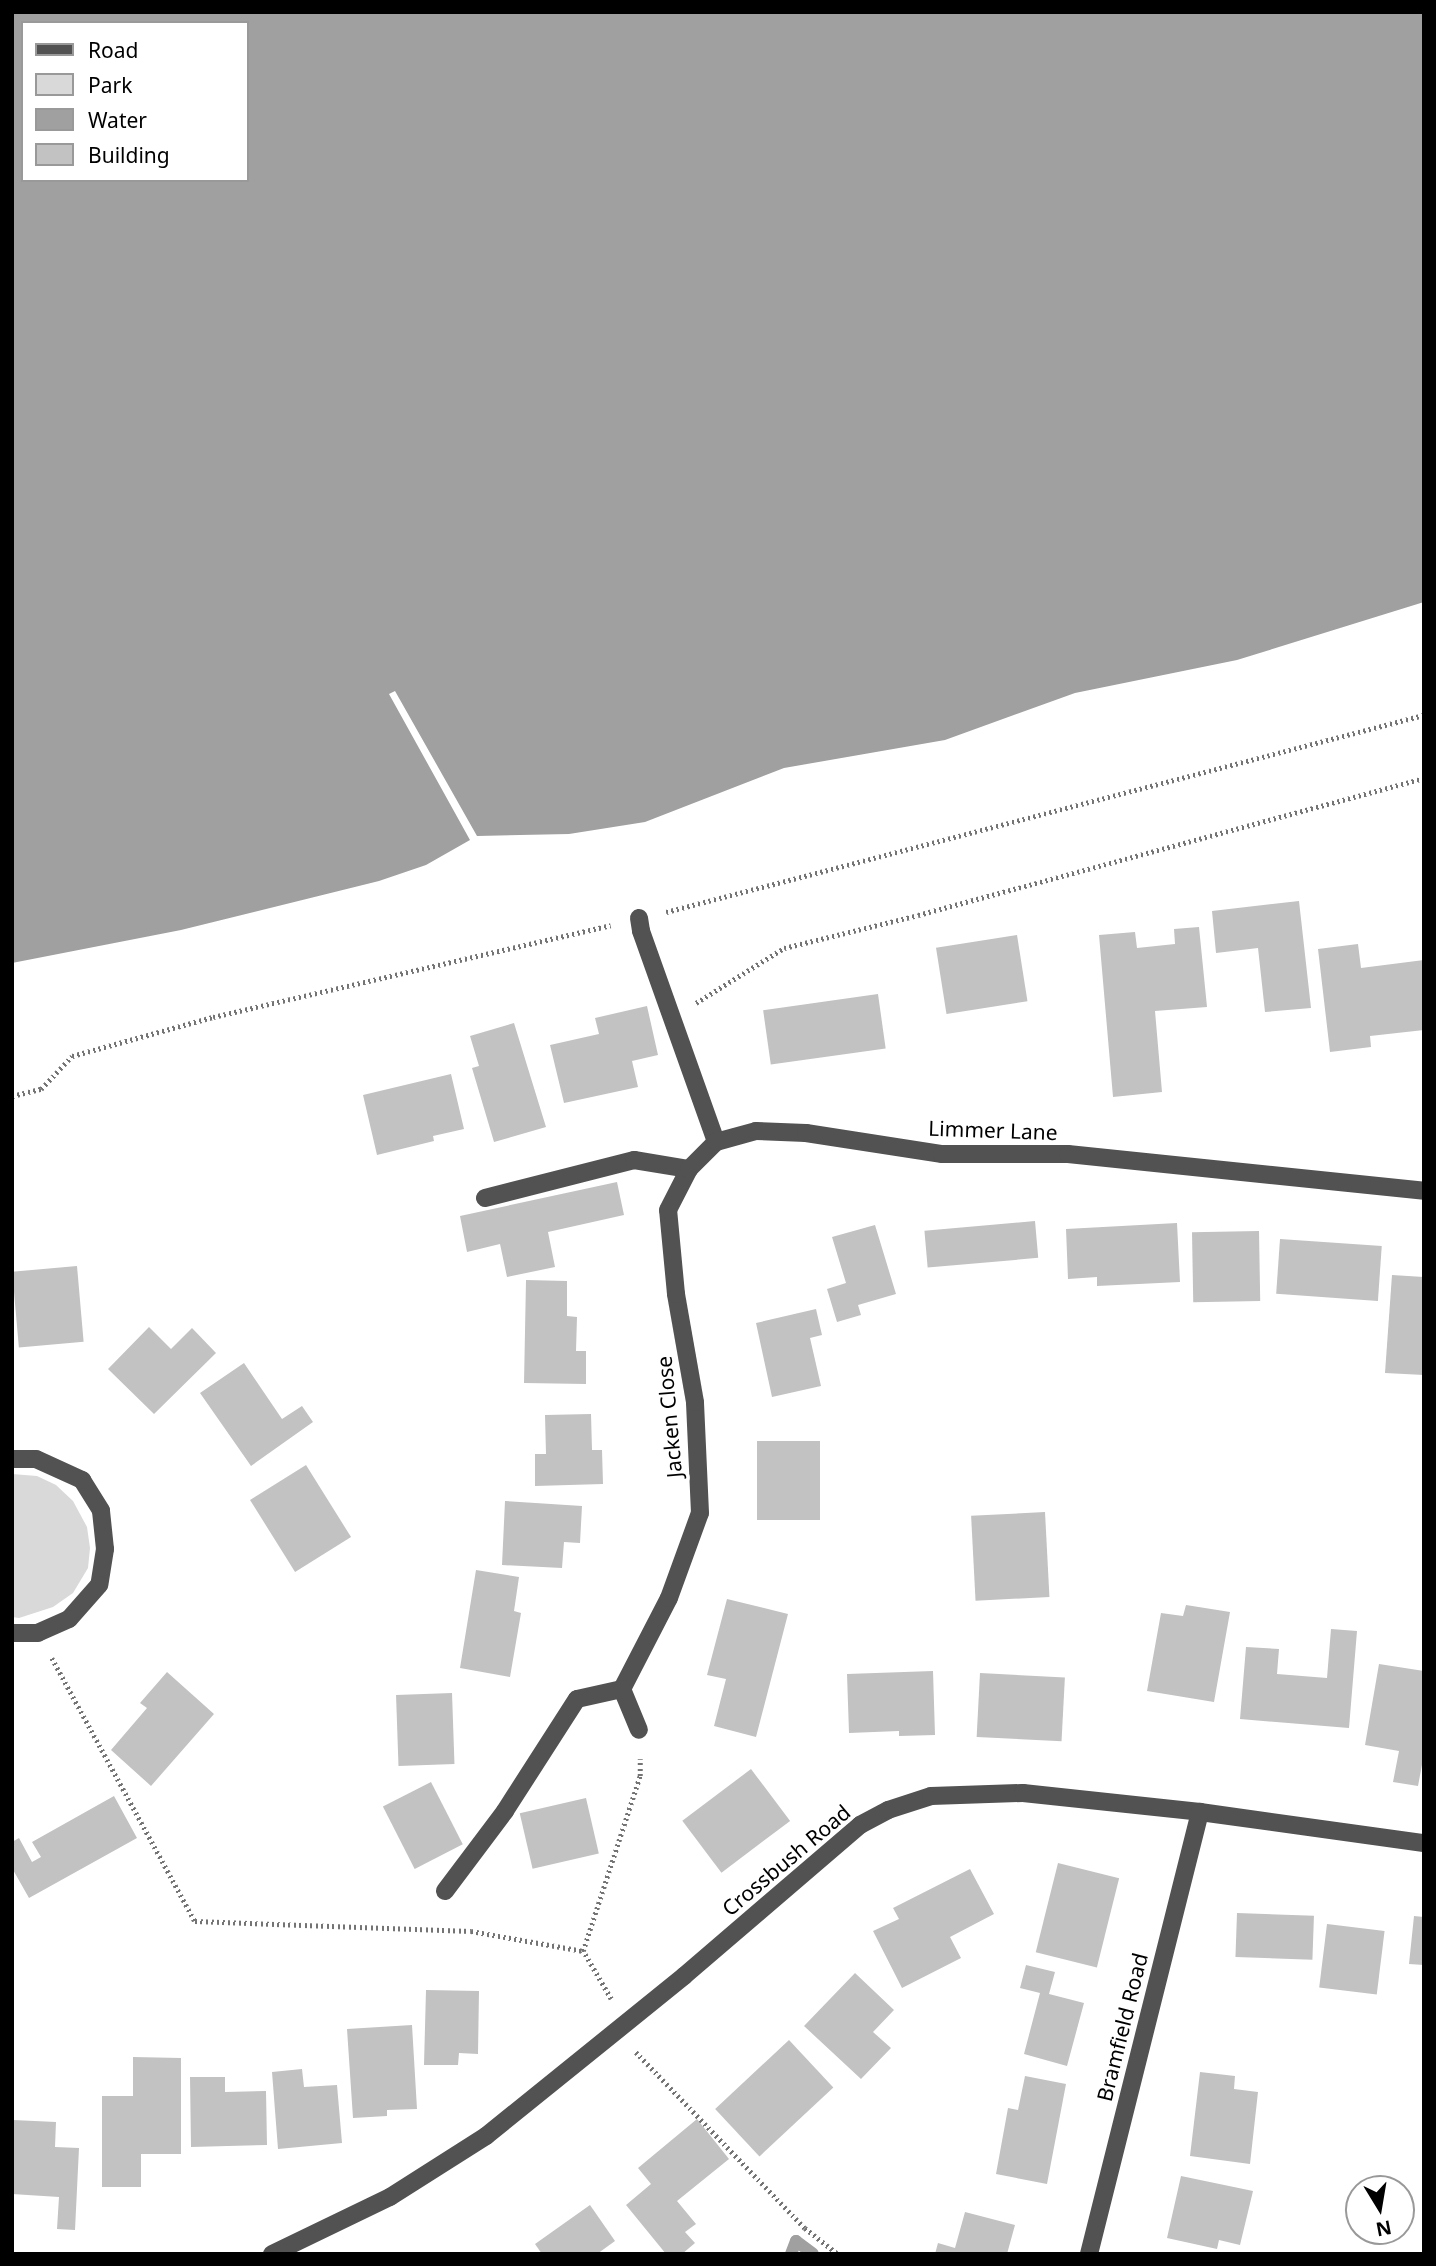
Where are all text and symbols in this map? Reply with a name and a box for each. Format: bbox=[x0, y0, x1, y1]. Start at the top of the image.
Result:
legend bbox=[21, 21, 248, 182]
text: Road bbox=[88, 36, 138, 64]
text: Park bbox=[88, 71, 132, 99]
text: Water bbox=[88, 106, 147, 134]
text: Building bbox=[88, 141, 170, 169]
street label: Limmer Lane bbox=[928, 1115, 1058, 1145]
street label: Jacken Close bbox=[651, 1355, 687, 1479]
street label: Crossbush Road bbox=[717, 1799, 855, 1921]
street label: Bramfield Road bbox=[1091, 1950, 1153, 2104]
north arrow bbox=[1345, 2175, 1415, 2245]
text: N bbox=[1374, 2214, 1394, 2243]

